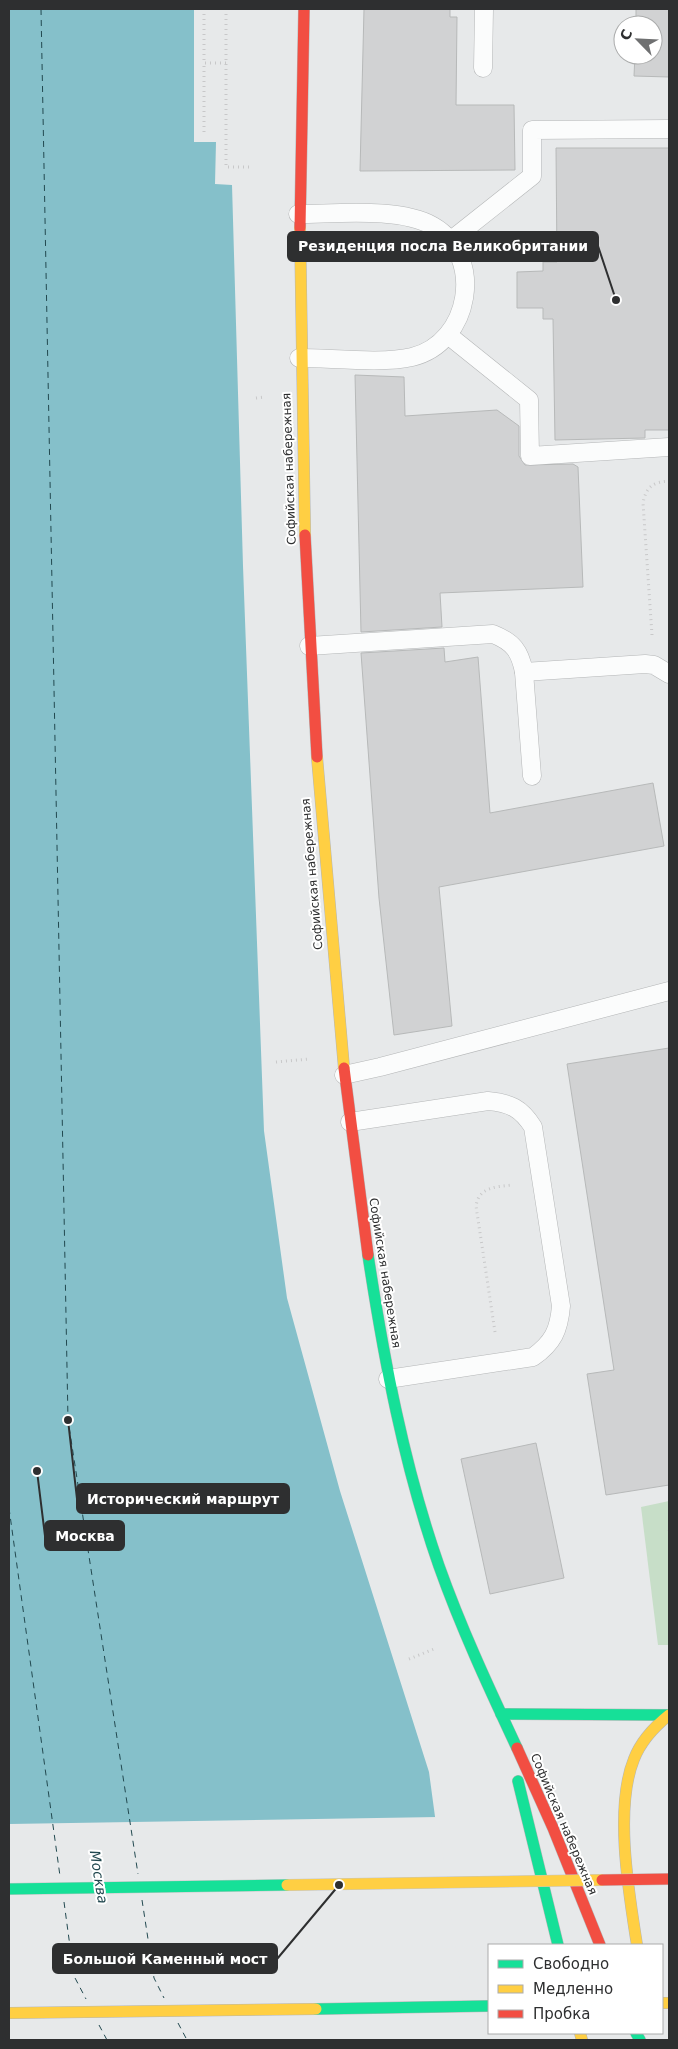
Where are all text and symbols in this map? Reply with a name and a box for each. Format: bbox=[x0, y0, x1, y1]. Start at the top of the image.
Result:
north arrow bbox=[613, 15, 663, 65]
text: С bbox=[617, 27, 636, 43]
callout: Резиденция посла Великобритании bbox=[288, 232, 598, 261]
text: Резиденция посла Великобритании bbox=[298, 238, 588, 254]
street label: Софийская набережная bbox=[279, 393, 299, 545]
street label: Софийская набережная bbox=[298, 798, 326, 950]
street label: Софийская набережная bbox=[366, 1197, 404, 1349]
callout: Исторический маршрут bbox=[77, 1484, 289, 1513]
text: Исторический маршрут bbox=[87, 1491, 280, 1507]
callout: Москва bbox=[45, 1521, 124, 1550]
text: Москва bbox=[55, 1528, 115, 1544]
street label: Софийская набережная bbox=[528, 1751, 600, 1897]
water label: Москва bbox=[87, 1849, 111, 1905]
callout: Большой Каменный мост bbox=[53, 1944, 277, 1973]
legend bbox=[488, 1944, 663, 2034]
text: Большой Каменный мост bbox=[63, 1951, 268, 1967]
text: Свободно bbox=[533, 1955, 609, 1973]
text: Медленно bbox=[533, 1980, 613, 1998]
text: Пробка bbox=[533, 2005, 590, 2023]

